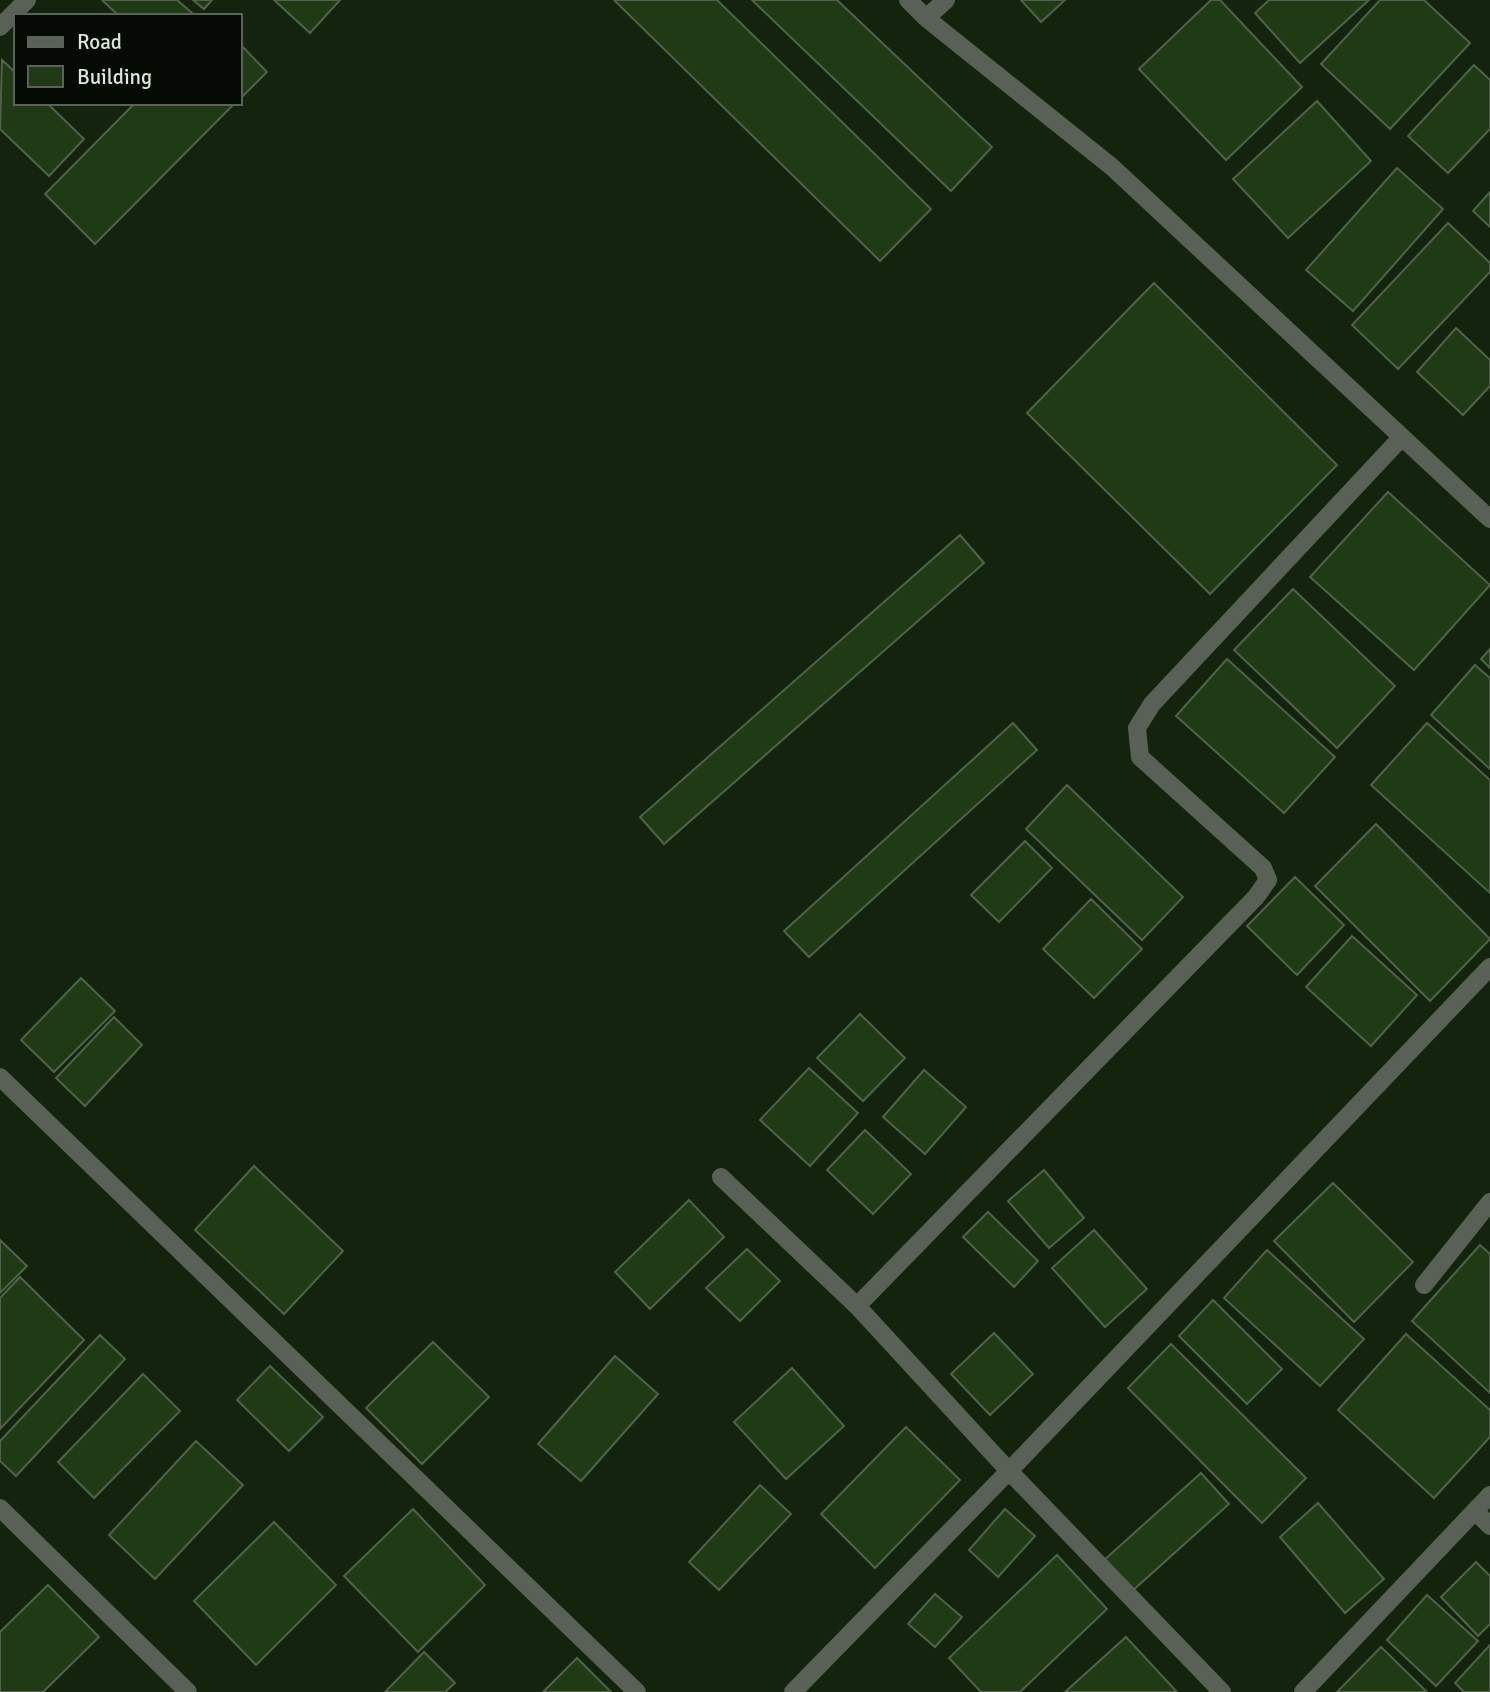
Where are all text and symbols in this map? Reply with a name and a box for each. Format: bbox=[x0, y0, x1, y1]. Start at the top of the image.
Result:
legend bbox=[14, 14, 242, 105]
text: Road bbox=[77, 29, 122, 55]
text: Building bbox=[77, 64, 152, 90]

